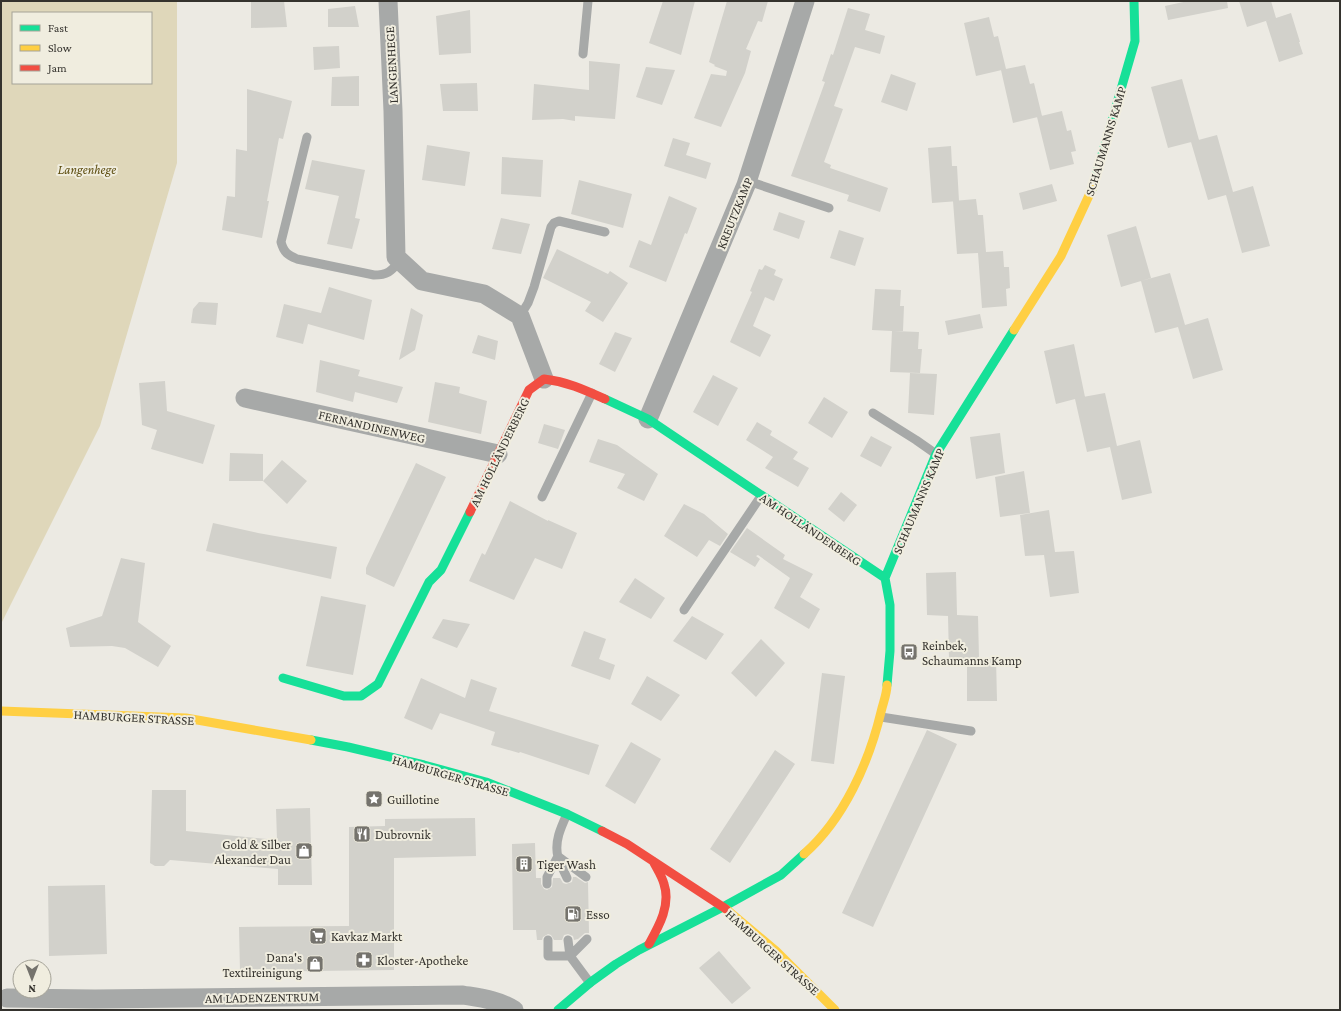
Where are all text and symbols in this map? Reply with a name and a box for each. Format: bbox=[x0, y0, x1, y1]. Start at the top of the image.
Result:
legend bbox=[12, 12, 152, 84]
text: Fast bbox=[48, 21, 69, 35]
street label: LANGENHEGE bbox=[382, 26, 401, 104]
text: Slow bbox=[48, 41, 72, 55]
text: Jam bbox=[47, 61, 67, 75]
street label: SCHAUMANNS KAMP bbox=[1082, 85, 1129, 198]
park label: Langenhege bbox=[58, 162, 116, 177]
street label: KREUTZKAMP bbox=[713, 175, 756, 251]
street label: AM HOLLÄNDERBERG bbox=[467, 395, 532, 509]
street label: FERNANDINENWEG bbox=[317, 407, 427, 446]
street label: SCHAUMANNS KAMP bbox=[889, 446, 948, 556]
street label: AM HOLLÄNDERBERG bbox=[757, 490, 864, 569]
place label: Reinbek, Schaumanns Kamp bbox=[922, 638, 1022, 668]
bus stop icon: Reinbek, Schaumanns Kamp bbox=[899, 642, 919, 662]
street label: HAMBURGER STRASSE bbox=[73, 707, 195, 728]
street label: HAMBURGER STRASSE bbox=[391, 752, 511, 799]
place icon: Guillotine bbox=[364, 789, 384, 809]
place label: Guillotine bbox=[387, 792, 439, 807]
restaurant icon: Dubrovnik bbox=[352, 824, 372, 844]
place label: Dubrovnik bbox=[375, 827, 431, 842]
place label: Gold & Silber Alexander Dau bbox=[214, 837, 291, 867]
shop icon: Gold & Silber Alexander Dau bbox=[294, 841, 314, 861]
building icon: Tiger Wash bbox=[514, 854, 534, 874]
place label: Tiger Wash bbox=[537, 857, 596, 872]
fuel station icon: Esso bbox=[563, 904, 583, 924]
street label: HAMBURGER STRASSE bbox=[723, 906, 823, 998]
place label: Esso bbox=[586, 907, 610, 922]
supermarket icon: Kavkaz Markt bbox=[308, 926, 328, 946]
place label: Kavkaz Markt bbox=[331, 929, 403, 944]
place label: Dana's Textilreinigung bbox=[222, 950, 303, 980]
pharmacy icon: Kloster-Apotheke bbox=[354, 950, 374, 970]
place label: Kloster-Apotheke bbox=[377, 953, 468, 968]
shop icon: Dana's Textilreinigung bbox=[305, 954, 325, 974]
north arrow bbox=[12, 959, 52, 999]
text: N bbox=[28, 983, 36, 995]
street label: AM LADENZENTRUM bbox=[205, 989, 320, 1006]

